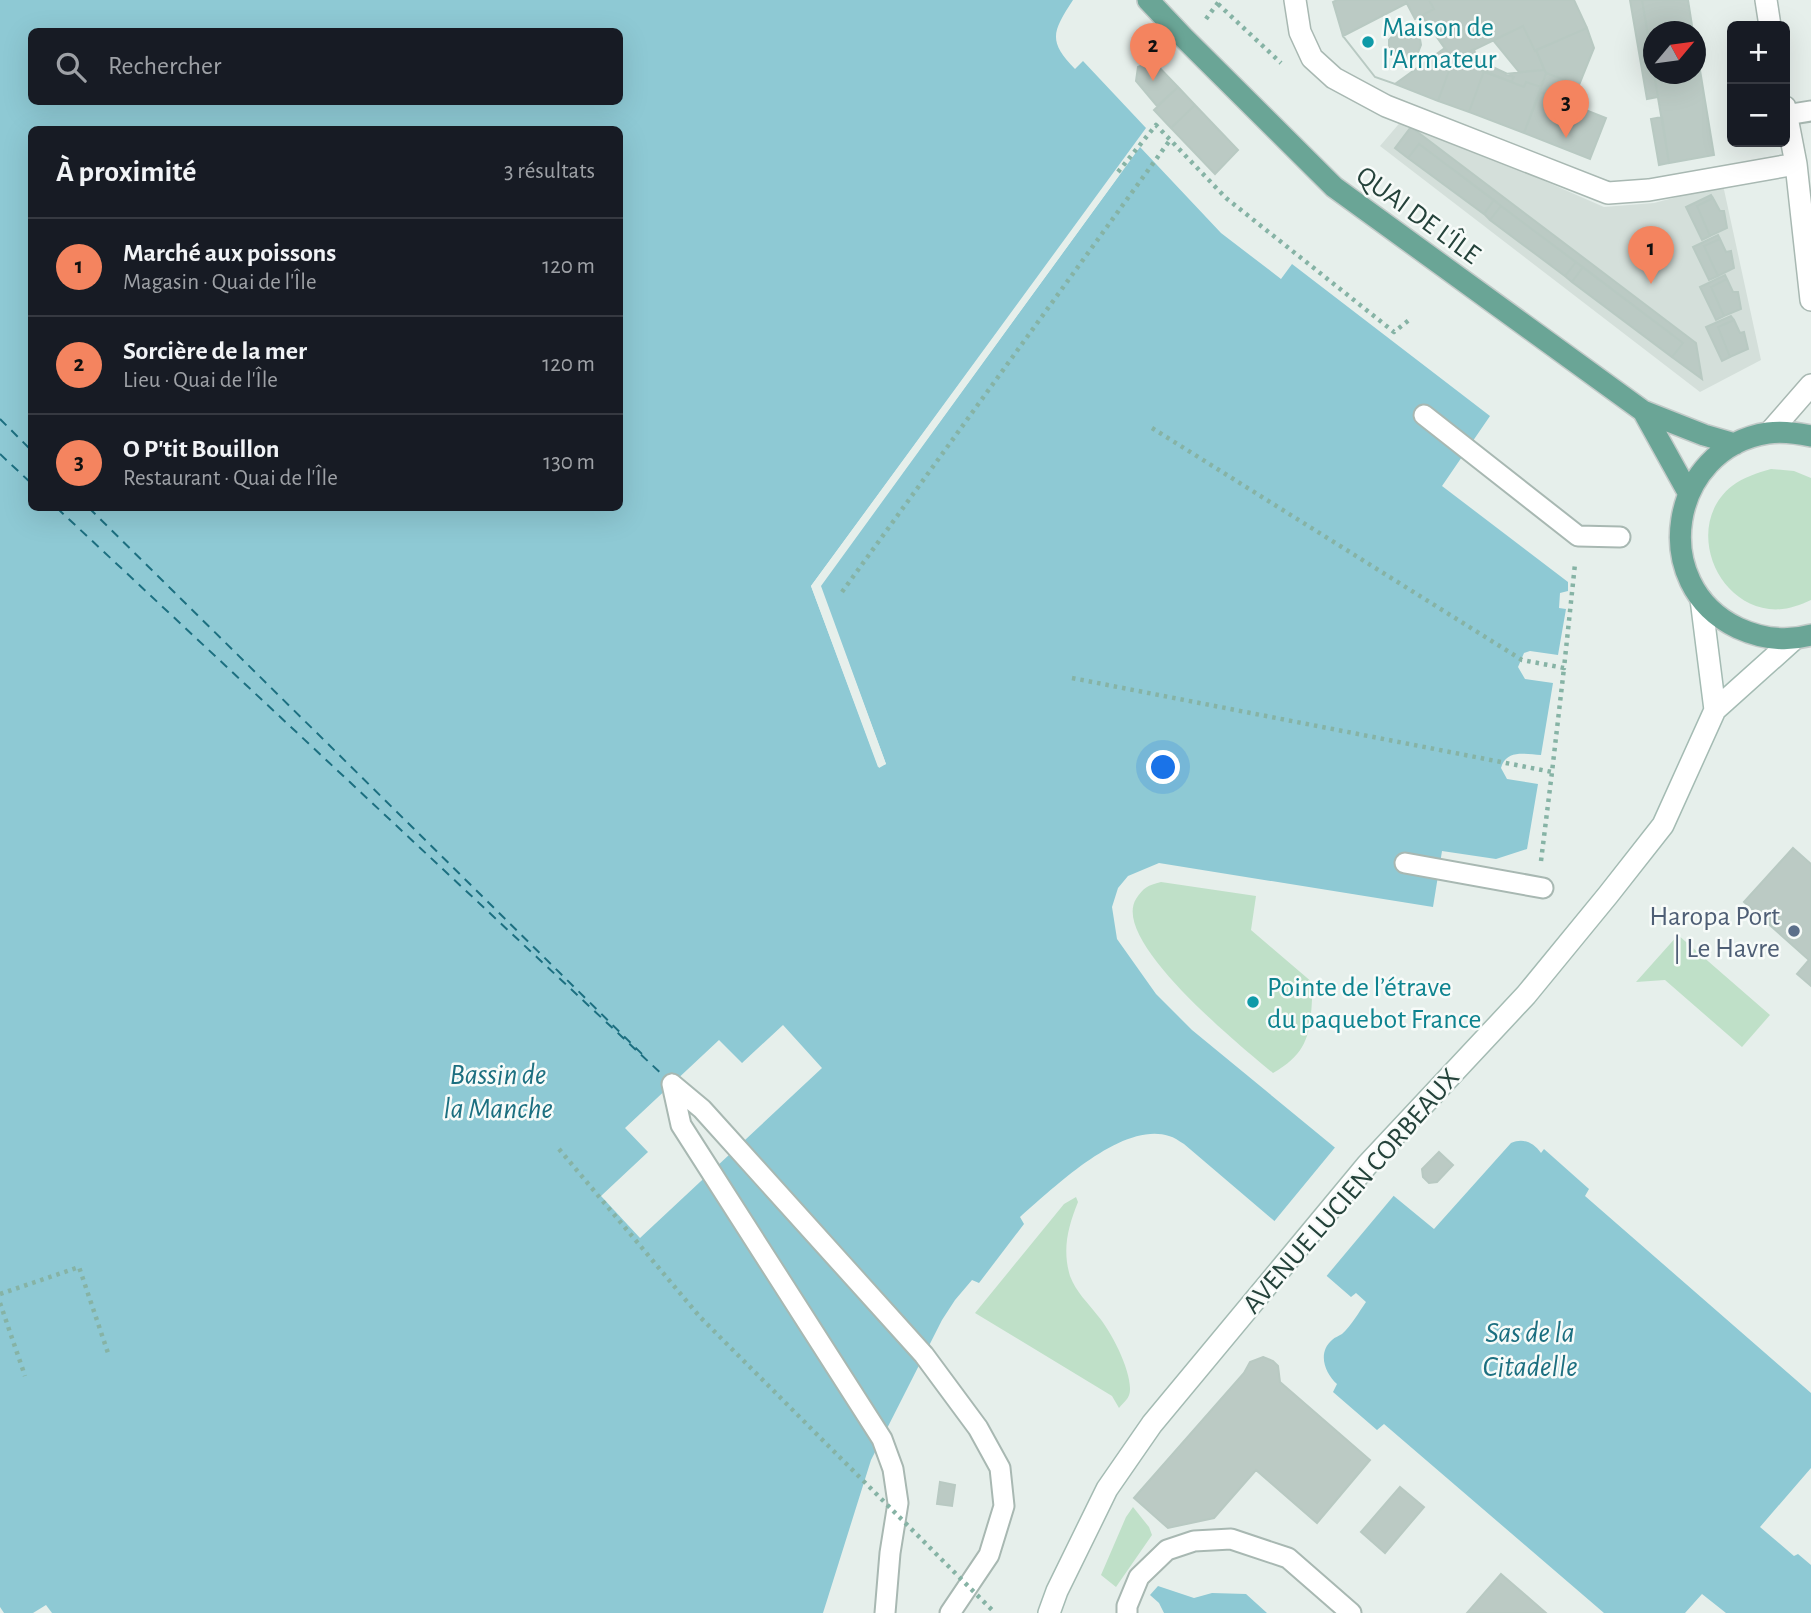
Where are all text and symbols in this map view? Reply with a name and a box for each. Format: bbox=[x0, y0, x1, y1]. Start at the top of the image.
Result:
place label: Maison de l'Armateur bbox=[1382, 14, 1497, 74]
north arrow bbox=[1643, 21, 1706, 84]
map controls bbox=[1727, 21, 1790, 147]
button: + bbox=[1727, 21, 1790, 84]
pin: 2 bbox=[1130, 23, 1176, 81]
search box bbox=[28, 28, 623, 105]
marker: Maison de l'Armateur bbox=[1360, 34, 1376, 50]
icon: search bbox=[52, 48, 90, 86]
text: Rechercher bbox=[108, 53, 221, 79]
pin: 3 bbox=[1543, 80, 1589, 138]
button: − bbox=[1727, 84, 1790, 147]
text: À proximité bbox=[56, 157, 196, 187]
text: 3 résultats bbox=[504, 160, 595, 183]
street label: QUAI DE L'ÎLE bbox=[1351, 160, 1486, 270]
pin: 1 bbox=[1628, 226, 1674, 284]
text: Marché aux poissons bbox=[123, 240, 336, 266]
text: 1 bbox=[75, 255, 83, 278]
text: 120 m bbox=[542, 255, 595, 278]
text: Magasin · Quai de l'Île bbox=[123, 271, 317, 294]
text: Sorcière de la mer bbox=[123, 338, 307, 364]
text: 2 bbox=[74, 353, 84, 376]
text: 120 m bbox=[542, 353, 595, 376]
text: Lieu · Quai de l'Île bbox=[123, 369, 278, 392]
text: O P'tit Bouillon bbox=[123, 436, 280, 462]
text: 3 bbox=[74, 451, 84, 474]
text: 130 m bbox=[543, 451, 595, 474]
text: Restaurant · Quai de l'Île bbox=[123, 467, 338, 490]
your location bbox=[1146, 750, 1180, 784]
place label: Haropa Port | Le Havre bbox=[1649, 903, 1780, 964]
marker: Haropa Port | Le Havre bbox=[1786, 923, 1802, 939]
place label: Pointe de l’étrave du paquebot France bbox=[1267, 974, 1481, 1034]
marker: Pointe de l’étrave du paquebot France bbox=[1245, 994, 1261, 1010]
water label: Bassin de la Manche bbox=[443, 1060, 553, 1124]
street label: AVENUE LUCIEN CORBEAUX bbox=[1238, 1063, 1465, 1319]
water label: Sas de la Citadelle bbox=[1483, 1318, 1577, 1382]

